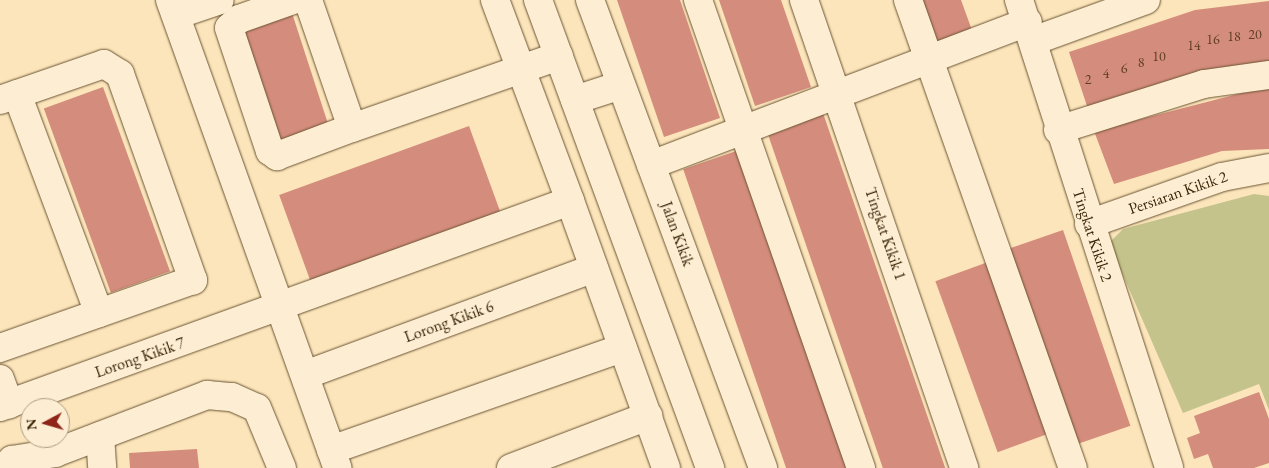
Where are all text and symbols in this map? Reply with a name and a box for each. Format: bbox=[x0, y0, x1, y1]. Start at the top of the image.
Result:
house number: 20 bbox=[1248, 26, 1262, 42]
house number: 18 bbox=[1227, 28, 1241, 44]
house number: 16 bbox=[1206, 31, 1220, 47]
house number: 14 bbox=[1187, 37, 1201, 53]
house number: 10 bbox=[1152, 48, 1166, 64]
house number: 8 bbox=[1138, 54, 1144, 70]
house number: 6 bbox=[1121, 60, 1127, 76]
house number: 4 bbox=[1103, 65, 1109, 81]
house number: 2 bbox=[1085, 71, 1091, 87]
street label: Persiaran Kikik 2 bbox=[1126, 167, 1230, 219]
street label: Tingkat Kikik 1 bbox=[860, 185, 910, 283]
street label: Tingkat Kikik 2 bbox=[1068, 186, 1116, 284]
street label: Jalan Kikik bbox=[656, 199, 698, 269]
street label: Lorong Kikik 6 bbox=[402, 297, 496, 347]
street label: Lorong Kikik 7 bbox=[93, 334, 187, 382]
north arrow bbox=[20, 398, 70, 448]
text: N bbox=[22, 418, 41, 431]

